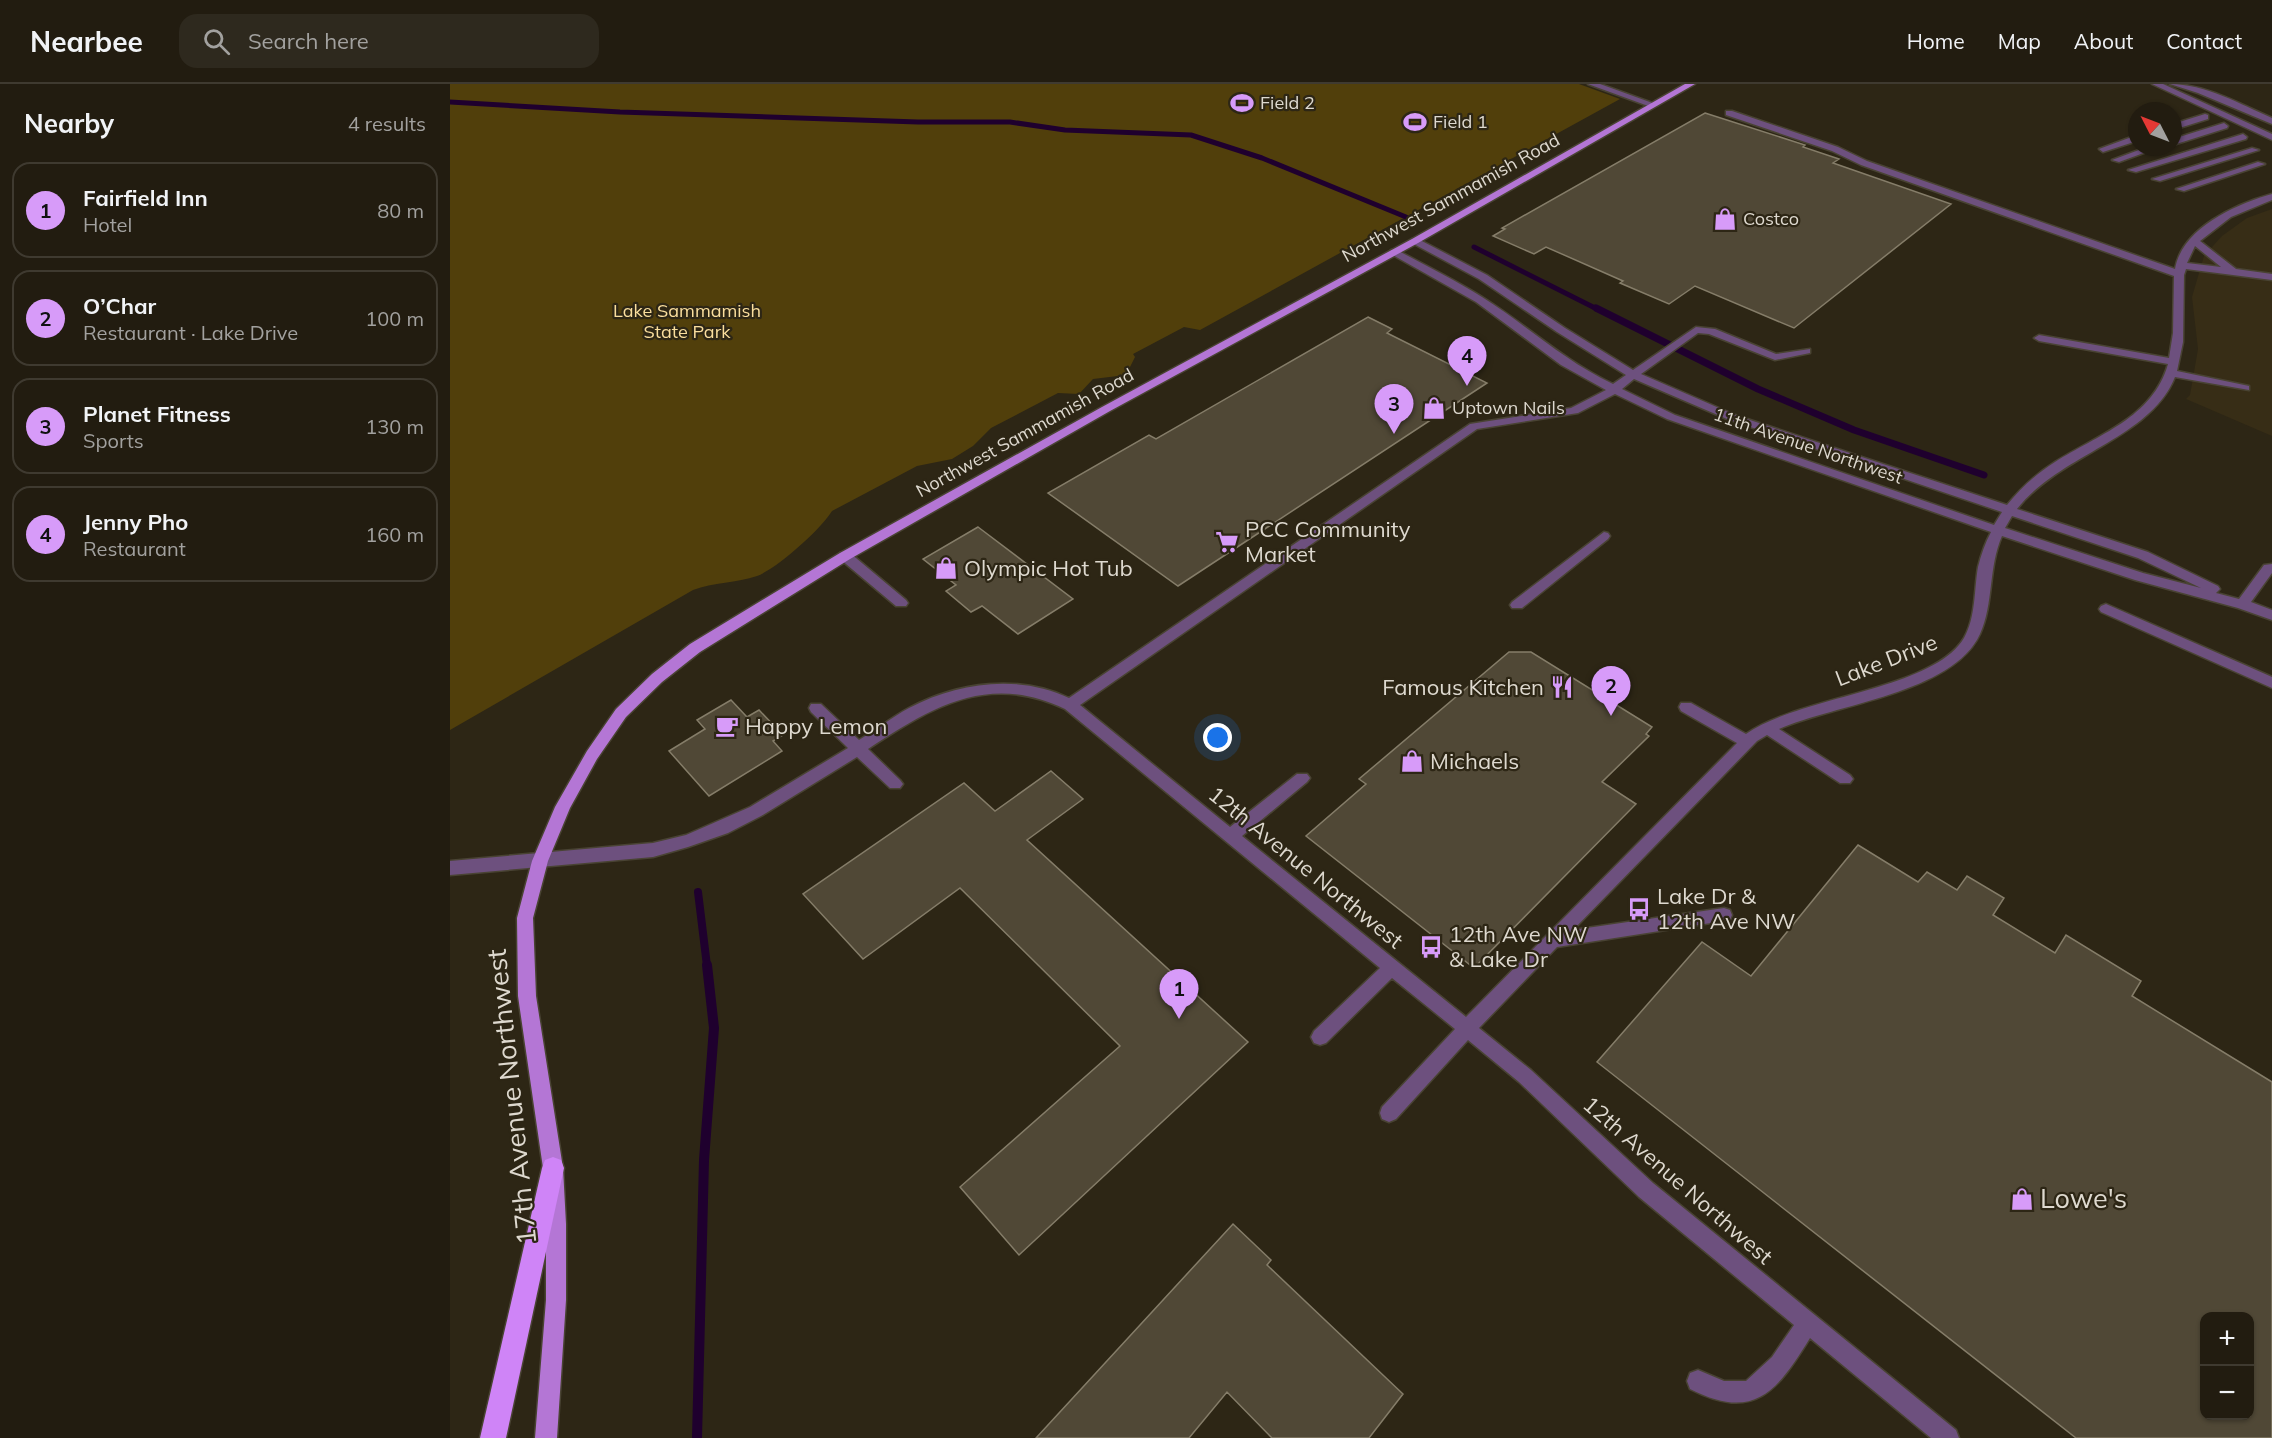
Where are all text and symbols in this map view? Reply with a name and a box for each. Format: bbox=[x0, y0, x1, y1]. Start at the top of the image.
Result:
search box bbox=[179, 14, 599, 68]
text: Nearbee bbox=[30, 24, 143, 59]
icon: search bbox=[200, 25, 233, 58]
text: Search here bbox=[248, 27, 369, 55]
text: Home bbox=[1907, 28, 1965, 54]
text: Map bbox=[1998, 28, 2041, 54]
text: About bbox=[2074, 28, 2133, 54]
text: Contact bbox=[2166, 28, 2242, 54]
sports icon: Field 2 bbox=[1229, 90, 1255, 116]
place label: Field 2 bbox=[1260, 91, 1315, 114]
north arrow bbox=[2128, 102, 2182, 156]
text: Nearby bbox=[24, 107, 114, 140]
sports icon: Field 1 bbox=[1402, 109, 1428, 135]
place label: Field 1 bbox=[1433, 110, 1488, 133]
text: 4 results bbox=[348, 111, 426, 136]
street label: Northwest Sammamish Road bbox=[1338, 128, 1564, 267]
text: Fairfield Inn bbox=[83, 184, 208, 212]
text: 1 bbox=[40, 198, 52, 223]
text: 80 m bbox=[377, 198, 424, 223]
shop icon: Costco bbox=[1712, 206, 1738, 232]
place label: Costco bbox=[1743, 207, 1799, 230]
text: Hotel bbox=[83, 212, 132, 237]
text: O’Char bbox=[83, 292, 156, 320]
park label: Lake Sammamish State Park bbox=[613, 299, 761, 343]
text: 2 bbox=[40, 306, 52, 331]
text: 100 m bbox=[365, 306, 424, 331]
text: Restaurant · Lake Drive bbox=[83, 320, 298, 345]
pin: 4 bbox=[1448, 336, 1486, 386]
street label: Northwest Sammamish Road bbox=[912, 363, 1138, 502]
pin: 3 bbox=[1374, 384, 1414, 434]
shop icon: Uptown Nails bbox=[1421, 395, 1447, 421]
place label: Uptown Nails bbox=[1452, 396, 1565, 419]
text: Planet Fitness bbox=[83, 400, 231, 428]
street label: 11th Avenue Northwest bbox=[1711, 402, 1906, 489]
text: 3 bbox=[40, 414, 52, 439]
text: 130 m bbox=[365, 414, 424, 439]
text: Sports bbox=[83, 428, 144, 453]
text: Jenny Pho bbox=[83, 508, 188, 536]
place label: PCC Community Market bbox=[1245, 515, 1411, 568]
text: 4 bbox=[40, 522, 52, 547]
text: 160 m bbox=[365, 522, 424, 547]
supermarket icon: PCC Community Market bbox=[1214, 529, 1240, 555]
text: Restaurant bbox=[83, 536, 186, 561]
place label: Olympic Hot Tub bbox=[964, 554, 1133, 582]
shop icon: Olympic Hot Tub bbox=[933, 555, 959, 581]
street label: Lake Drive bbox=[1831, 628, 1941, 692]
pin: 2 bbox=[1592, 666, 1630, 716]
place label: Famous Kitchen bbox=[1382, 673, 1544, 701]
restaurant icon: Famous Kitchen bbox=[1549, 674, 1575, 700]
place label: Happy Lemon bbox=[745, 712, 887, 740]
cafe icon: Happy Lemon bbox=[714, 713, 740, 739]
your location bbox=[1203, 723, 1232, 752]
place label: Michaels bbox=[1430, 747, 1519, 775]
shop icon: Michaels bbox=[1399, 748, 1425, 774]
street label: 12th Avenue Northwest bbox=[1203, 780, 1409, 954]
place label: Lake Dr & 12th Ave NW bbox=[1657, 882, 1795, 935]
bus stop icon: Lake Dr & 12th Ave NW bbox=[1626, 896, 1652, 922]
place label: 12th Ave NW & Lake Dr bbox=[1449, 920, 1587, 973]
bus stop icon: 12th Ave NW & Lake Dr bbox=[1418, 934, 1444, 960]
street label: 17th Avenue Northwest bbox=[479, 947, 543, 1247]
pin: 1 bbox=[1160, 970, 1198, 1019]
street label: 12th Avenue Northwest bbox=[1577, 1090, 1779, 1270]
place label: Lowe's bbox=[2040, 1181, 2127, 1215]
shop icon: Lowe's bbox=[2009, 1186, 2035, 1212]
map controls bbox=[2200, 1312, 2254, 1420]
button: + bbox=[2200, 1312, 2254, 1366]
button: − bbox=[2200, 1366, 2254, 1420]

